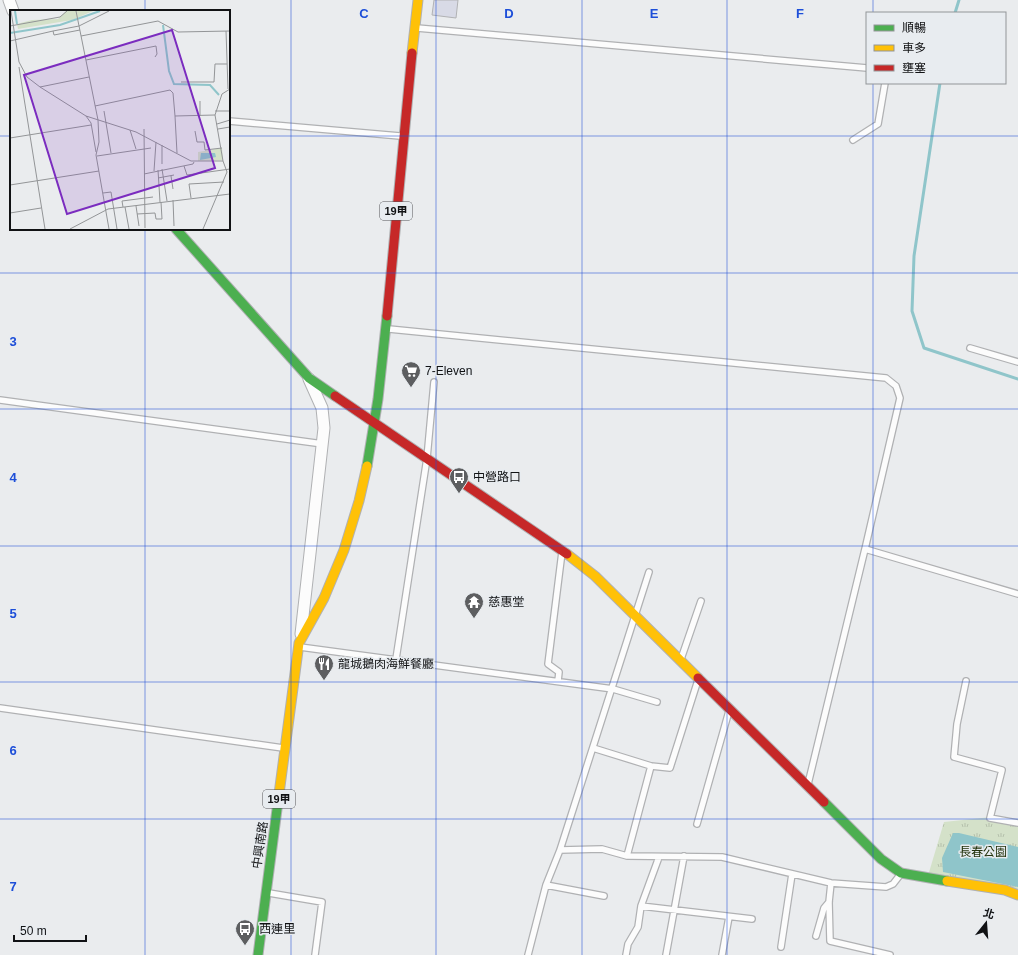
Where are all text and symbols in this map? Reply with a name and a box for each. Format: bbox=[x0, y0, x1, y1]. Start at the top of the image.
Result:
text: C bbox=[359, 6, 369, 21]
text: D bbox=[504, 6, 514, 21]
text: E bbox=[650, 6, 659, 21]
text: F bbox=[796, 6, 804, 21]
inset map bbox=[10, 10, 230, 230]
legend bbox=[866, 12, 1006, 84]
text: 順暢 bbox=[902, 21, 926, 35]
text: 車多 bbox=[902, 41, 926, 55]
text: 壅塞 bbox=[902, 61, 926, 75]
road number: 19甲 bbox=[380, 202, 412, 220]
text: 3 bbox=[9, 334, 17, 349]
supermarket icon: 7-Eleven bbox=[400, 360, 422, 388]
place label: 7-Eleven bbox=[425, 364, 472, 378]
bus stop icon: 中營路口 bbox=[448, 466, 470, 494]
text: 4 bbox=[9, 470, 17, 485]
place label: 中營路口 bbox=[473, 470, 521, 484]
temple icon: 慈惠堂 bbox=[463, 591, 485, 619]
place label: 慈惠堂 bbox=[488, 595, 524, 609]
text: 5 bbox=[9, 606, 17, 621]
restaurant icon: 龍城鵝肉海鮮餐廳 bbox=[313, 653, 335, 681]
place label: 龍城鵝肉海鮮餐廳 bbox=[338, 657, 434, 671]
text: 6 bbox=[9, 743, 17, 758]
road number: 19甲 bbox=[263, 790, 295, 808]
street label: 中興南路 bbox=[250, 820, 270, 870]
park label: 長春公園 bbox=[959, 845, 1007, 859]
text: 7 bbox=[9, 879, 17, 894]
north arrow bbox=[966, 903, 1006, 943]
text: 北 bbox=[982, 906, 996, 921]
scale bar bbox=[14, 917, 86, 943]
bus stop icon: 西連里 bbox=[234, 918, 256, 946]
place label: 西連里 bbox=[259, 922, 295, 936]
text: 50 m bbox=[20, 924, 47, 938]

